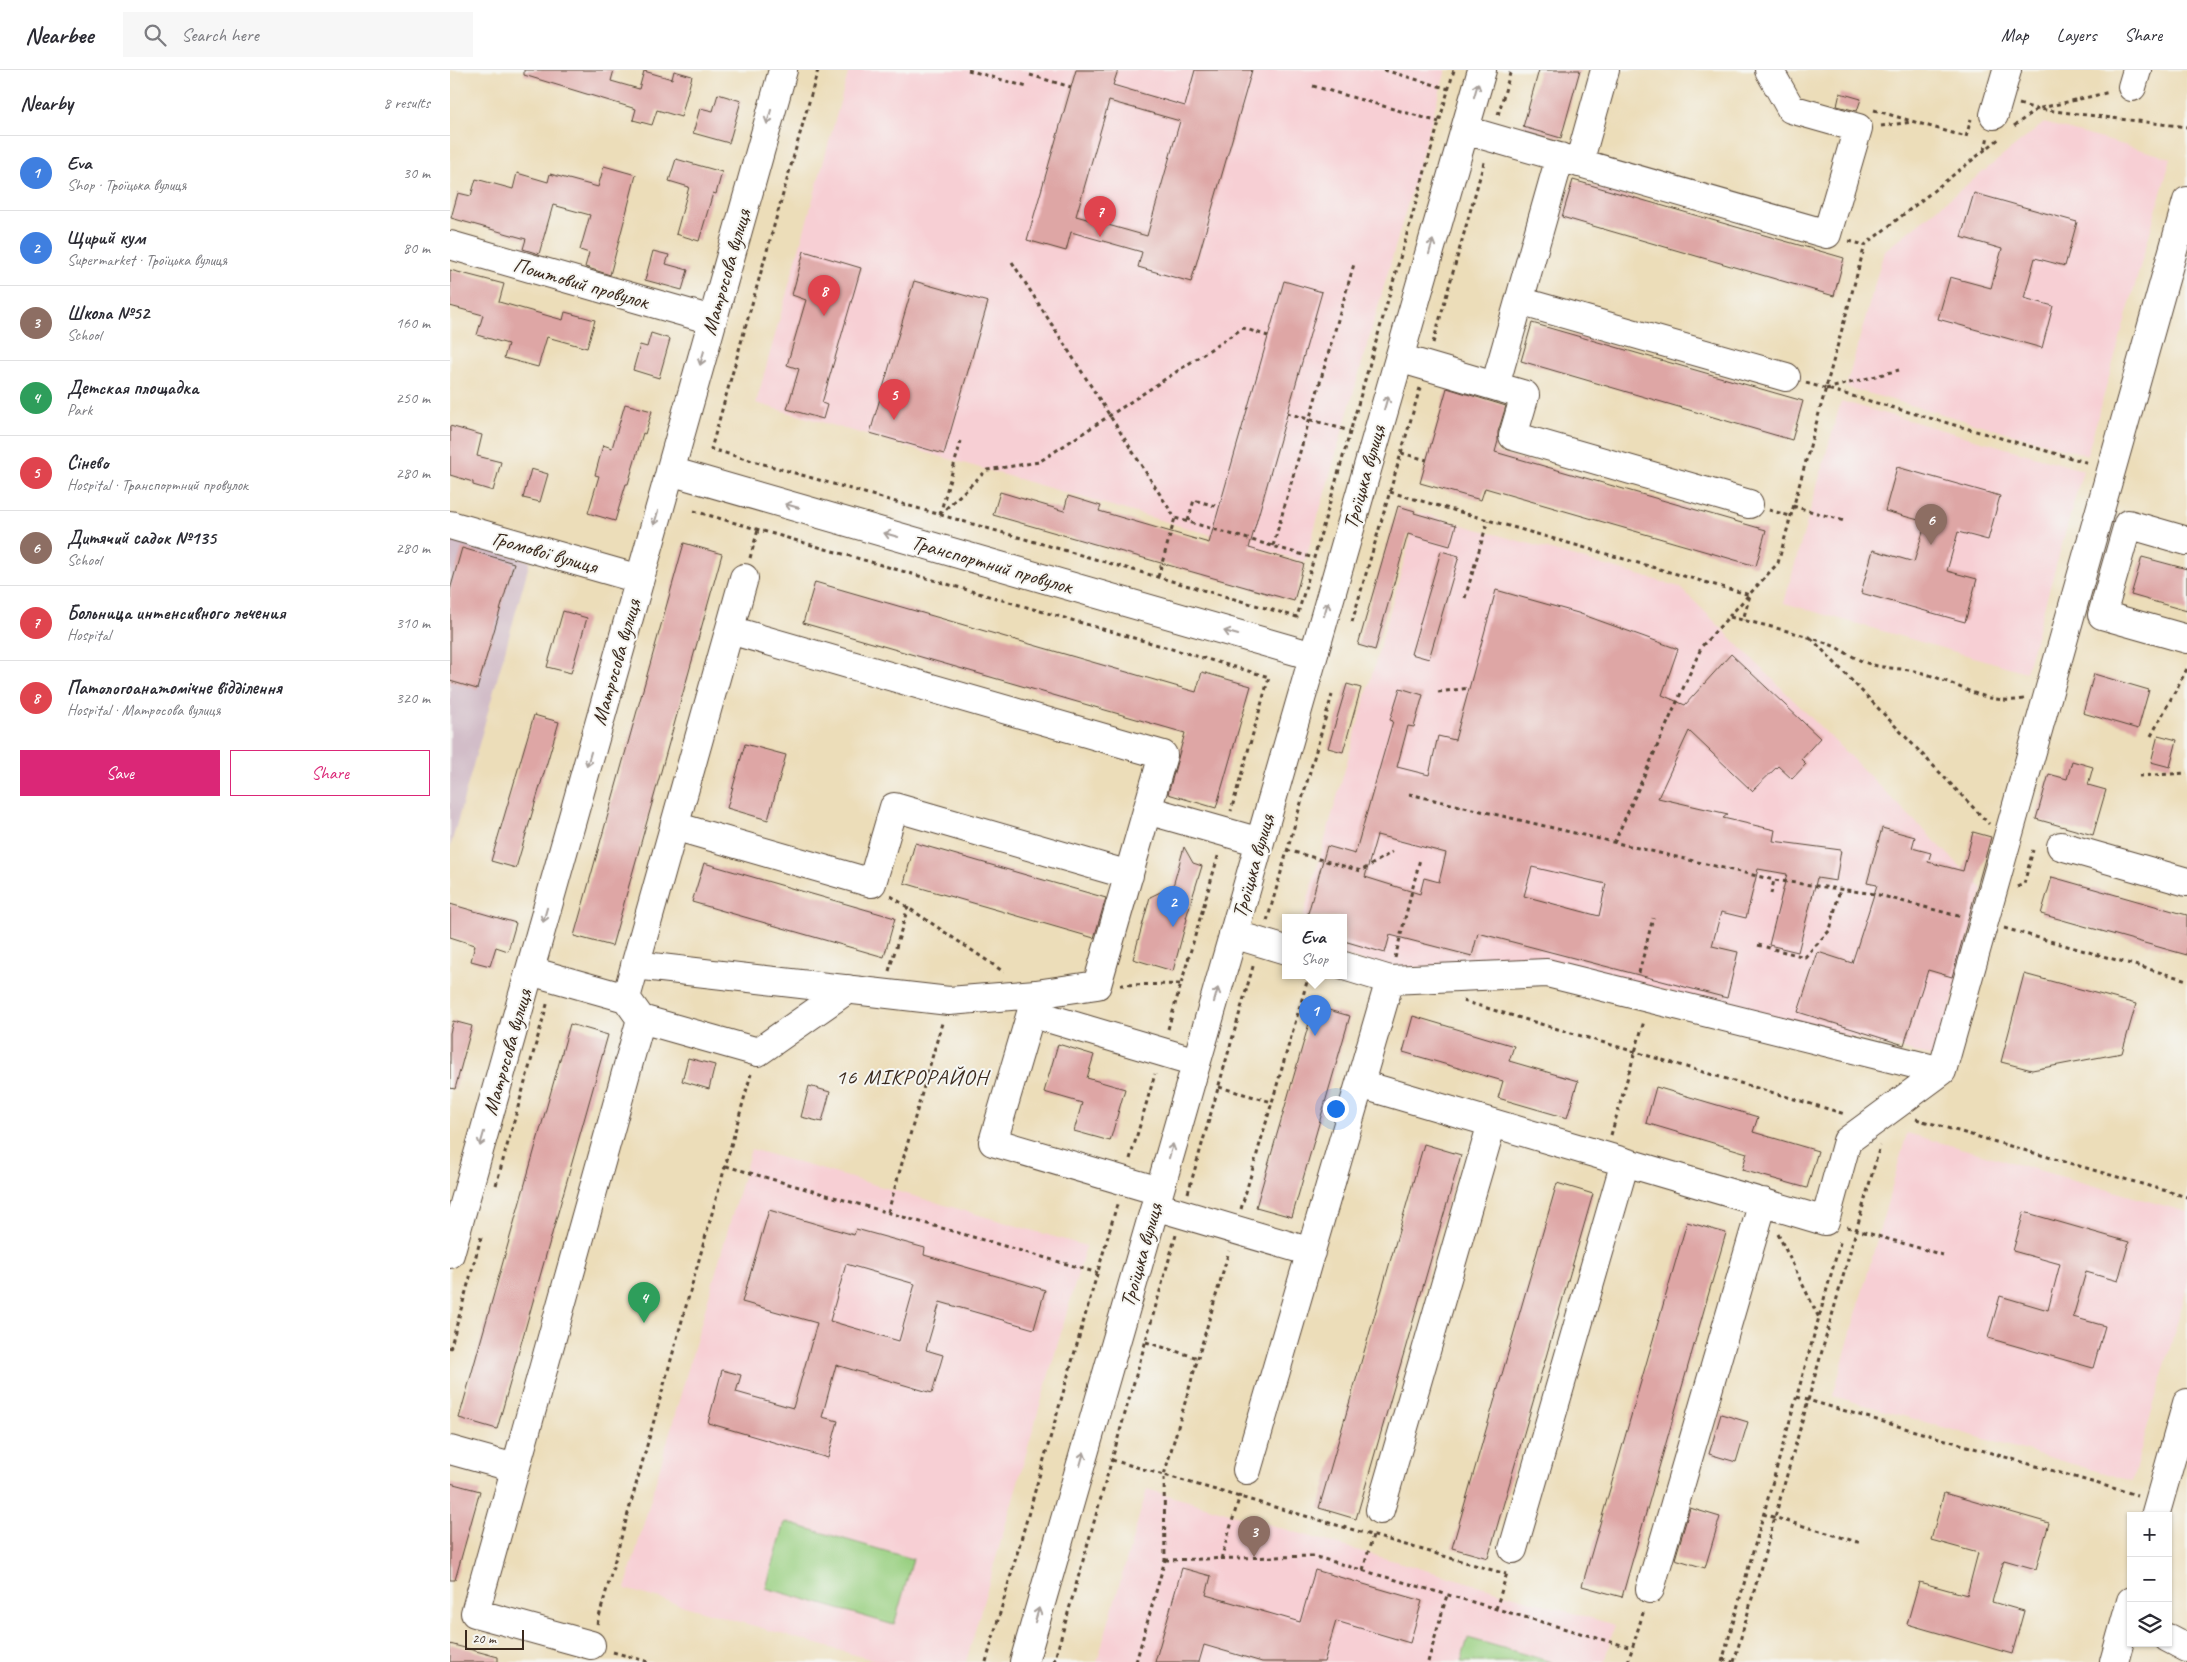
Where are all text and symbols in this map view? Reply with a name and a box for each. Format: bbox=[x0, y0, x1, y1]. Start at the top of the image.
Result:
search box bbox=[123, 12, 473, 57]
text: Nearbee bbox=[25, 20, 93, 50]
icon: search bbox=[141, 21, 169, 49]
text: Search here bbox=[181, 23, 259, 47]
text: Map bbox=[2001, 24, 2029, 46]
text: Layers bbox=[2057, 24, 2096, 46]
text: Share bbox=[2124, 24, 2162, 46]
one-way arrow bbox=[1471, 83, 1481, 99]
text: Nearby bbox=[20, 90, 73, 116]
text: 8 results bbox=[383, 93, 430, 113]
one-way arrow bbox=[764, 108, 774, 124]
text: Eva bbox=[67, 151, 92, 175]
text: 1 bbox=[32, 163, 40, 183]
text: 30 m bbox=[403, 163, 430, 183]
text: Shop · Троїцька вулиця bbox=[67, 175, 186, 195]
pin: 7 bbox=[1084, 196, 1116, 237]
street label: Матросова вулиця bbox=[696, 205, 757, 338]
text: Щирий кум bbox=[67, 226, 145, 250]
text: 2 bbox=[32, 238, 40, 258]
text: 80 m bbox=[403, 238, 430, 258]
one-way arrow bbox=[1426, 239, 1436, 255]
text: Supermarket · Троїцька вулиця bbox=[67, 250, 227, 270]
street label: Поштовий провулок bbox=[510, 251, 654, 315]
pin: 8 bbox=[808, 275, 840, 316]
text: Школа №52 bbox=[67, 301, 149, 325]
text: 3 bbox=[32, 313, 40, 333]
text: 160 m bbox=[396, 313, 430, 333]
text: School bbox=[67, 325, 101, 345]
one-way arrow bbox=[697, 349, 706, 365]
text: Детская площадка bbox=[67, 376, 198, 400]
pin: 5 bbox=[878, 379, 910, 420]
text: 4 bbox=[32, 388, 40, 408]
text: 250 m bbox=[396, 388, 430, 408]
one-way arrow bbox=[1381, 395, 1391, 411]
text: Park bbox=[67, 400, 92, 420]
street label: Троїцька вулиця bbox=[1337, 421, 1392, 532]
text: Сінево bbox=[67, 451, 109, 475]
text: 5 bbox=[33, 463, 39, 483]
text: 280 m bbox=[396, 463, 430, 483]
text: Hospital · Транспортний провулок bbox=[67, 475, 248, 495]
one-way arrow bbox=[784, 501, 800, 510]
pin: 6 bbox=[1915, 504, 1947, 545]
one-way arrow bbox=[651, 509, 661, 525]
street label: Громової вулиця bbox=[490, 525, 602, 580]
text: Дитячий садок №135 bbox=[67, 526, 216, 550]
one-way arrow bbox=[883, 529, 899, 539]
street label: Транспортний провулок bbox=[909, 529, 1078, 600]
text: 6 bbox=[32, 538, 40, 558]
text: 280 m bbox=[396, 538, 430, 558]
text: School bbox=[67, 550, 101, 570]
street label: Матросова вулиця bbox=[586, 595, 647, 728]
text: Больница интенсивного лечения bbox=[67, 601, 285, 625]
one-way arrow bbox=[1321, 602, 1331, 618]
text: 7 bbox=[32, 613, 40, 633]
text: 310 m bbox=[396, 613, 430, 633]
text: Hospital bbox=[67, 625, 111, 645]
one-way arrow bbox=[1224, 627, 1240, 637]
text: Патологоанатомічне відділення bbox=[67, 676, 282, 700]
text: 8 bbox=[32, 688, 40, 708]
text: 320 m bbox=[396, 688, 430, 708]
text: Hospital · Матросова вулиця bbox=[67, 700, 220, 720]
button: Save bbox=[20, 750, 220, 796]
button: Share bbox=[230, 750, 430, 796]
one-way arrow bbox=[584, 750, 593, 766]
street label: Троїцька вулиця bbox=[1226, 810, 1281, 921]
pin: 2 bbox=[1157, 886, 1189, 927]
one-way arrow bbox=[540, 907, 550, 923]
popup bbox=[1282, 914, 1347, 979]
text: Eva bbox=[1301, 925, 1325, 949]
text: Shop bbox=[1301, 949, 1328, 969]
street label: Матросова вулиця bbox=[477, 985, 538, 1118]
one-way arrow bbox=[1211, 988, 1221, 1004]
pin: 1 bbox=[1299, 995, 1331, 1036]
district label: 16 МІКРОРАЙОН bbox=[836, 1063, 991, 1091]
your location bbox=[1323, 1096, 1349, 1122]
one-way arrow bbox=[476, 1130, 486, 1146]
one-way arrow bbox=[1166, 1144, 1176, 1160]
street label: Троїцька вулиця bbox=[1114, 1199, 1169, 1310]
pin: 4 bbox=[628, 1282, 660, 1323]
one-way arrow bbox=[1078, 1451, 1088, 1467]
map controls bbox=[2127, 1512, 2172, 1647]
button: + bbox=[2127, 1512, 2172, 1557]
pin: 3 bbox=[1238, 1516, 1270, 1557]
button: − bbox=[2127, 1557, 2172, 1602]
button: layers bbox=[2127, 1602, 2172, 1647]
one-way arrow bbox=[1033, 1608, 1043, 1624]
scale bar bbox=[465, 1627, 524, 1650]
text: 20 m bbox=[472, 1630, 496, 1647]

